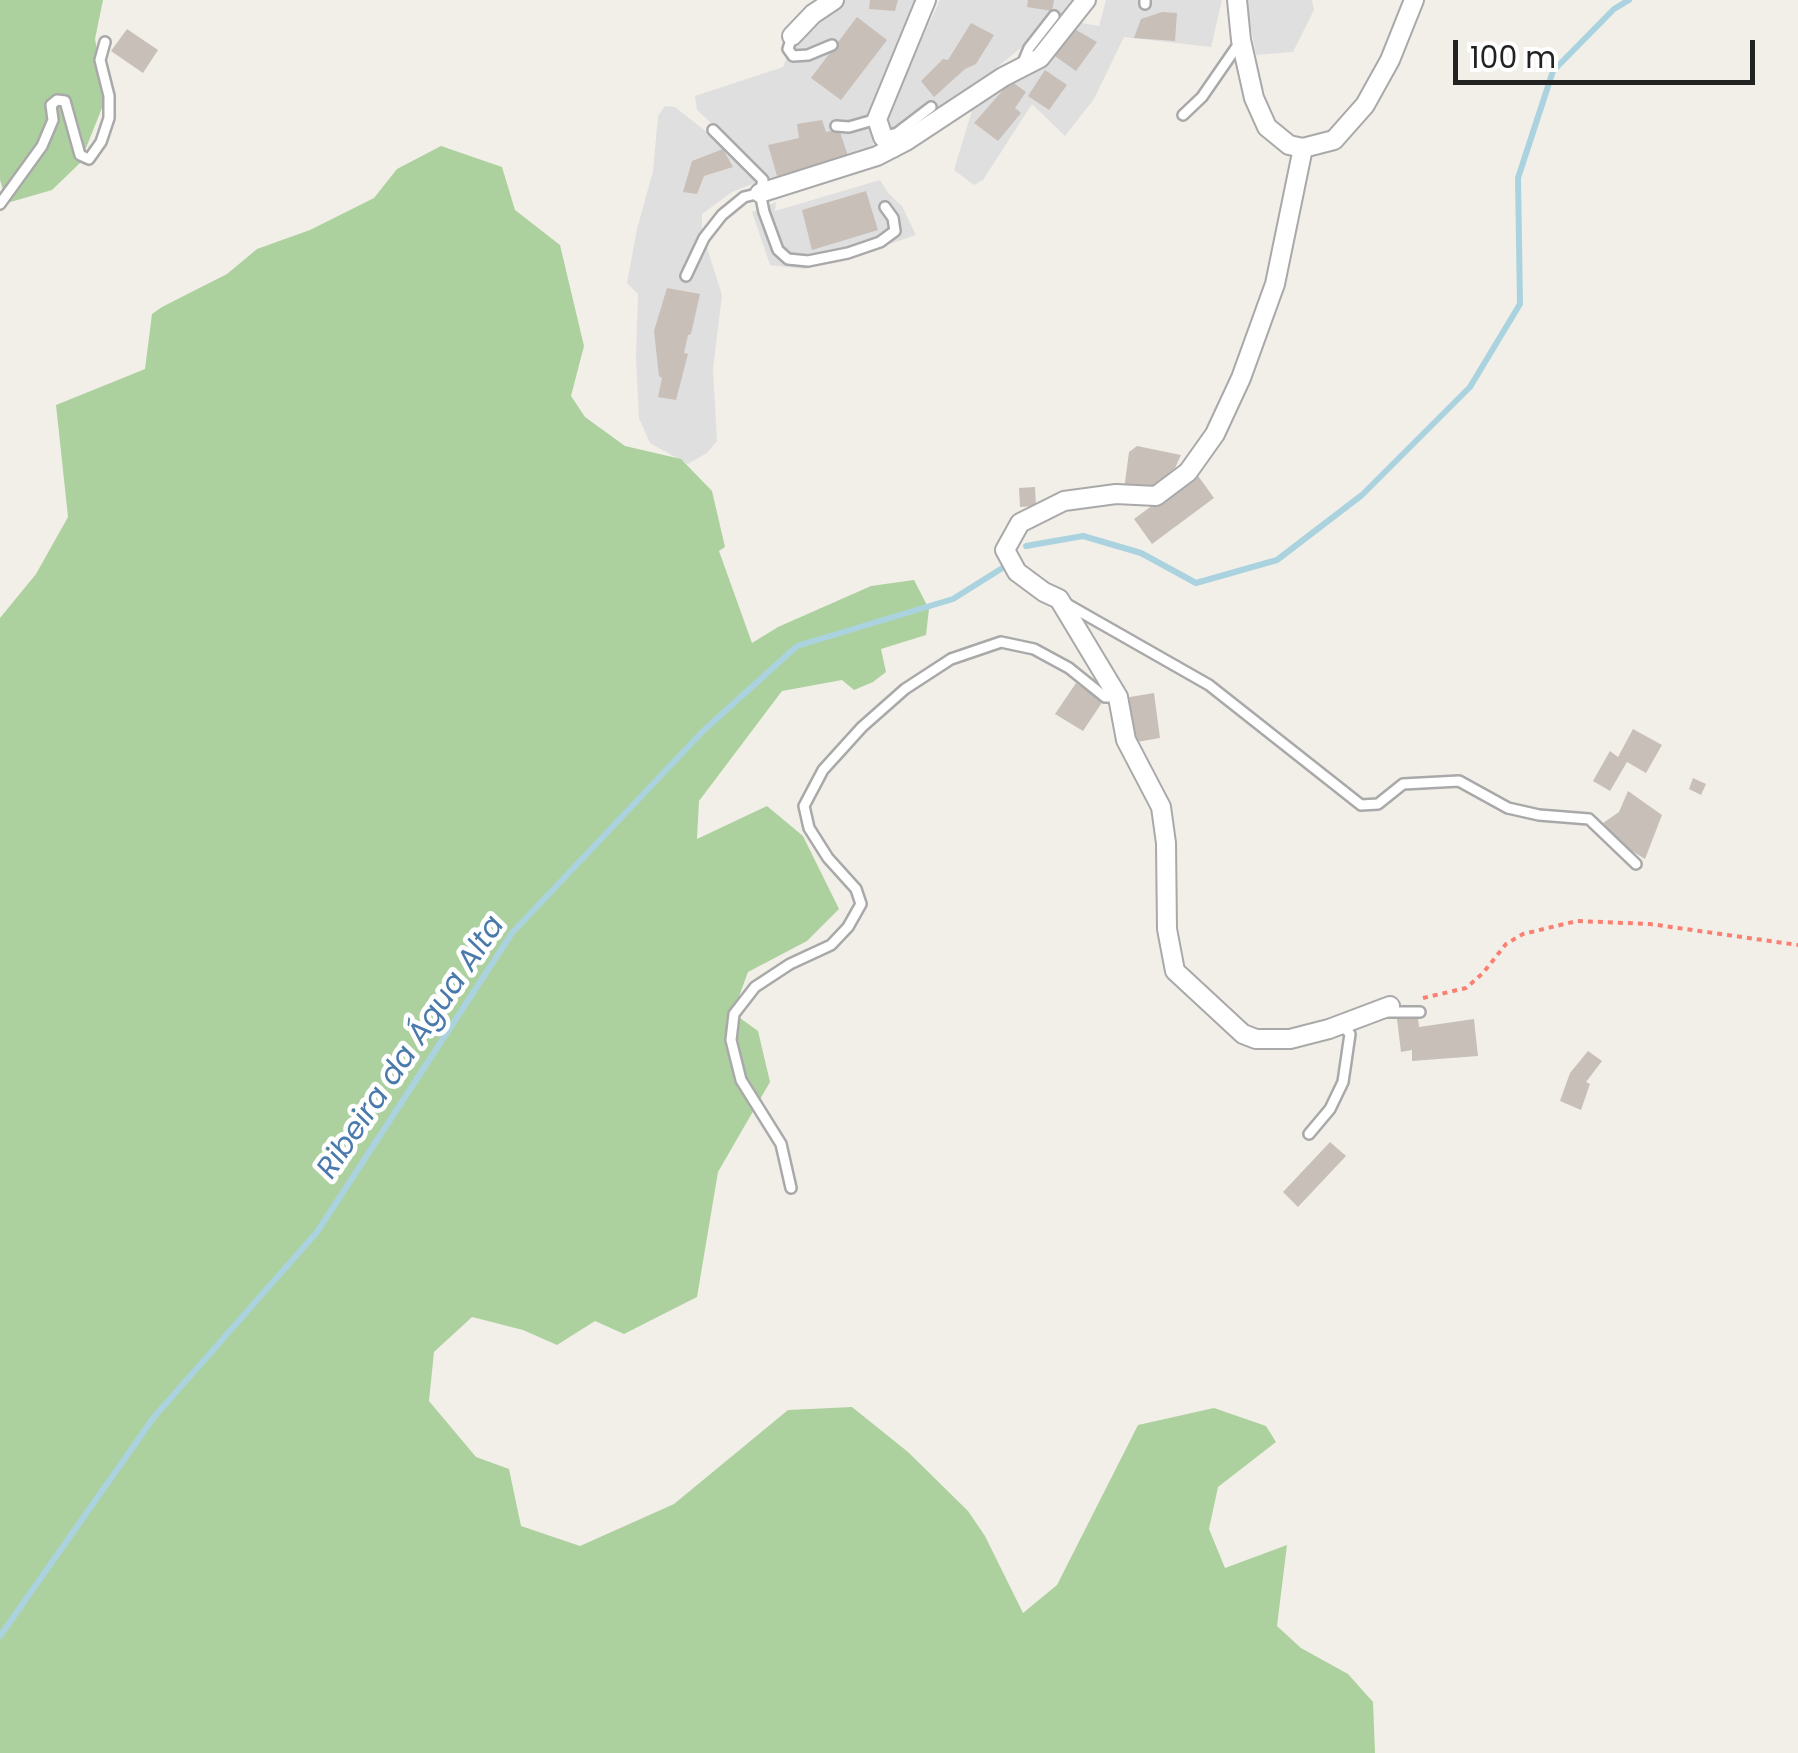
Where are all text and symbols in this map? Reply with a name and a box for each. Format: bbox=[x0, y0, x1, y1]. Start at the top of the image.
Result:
scale bar bbox=[1458, 20, 1760, 82]
text: 100 m bbox=[1470, 36, 1556, 79]
water label: Ribeira da Água Alta bbox=[311, 910, 513, 1186]

